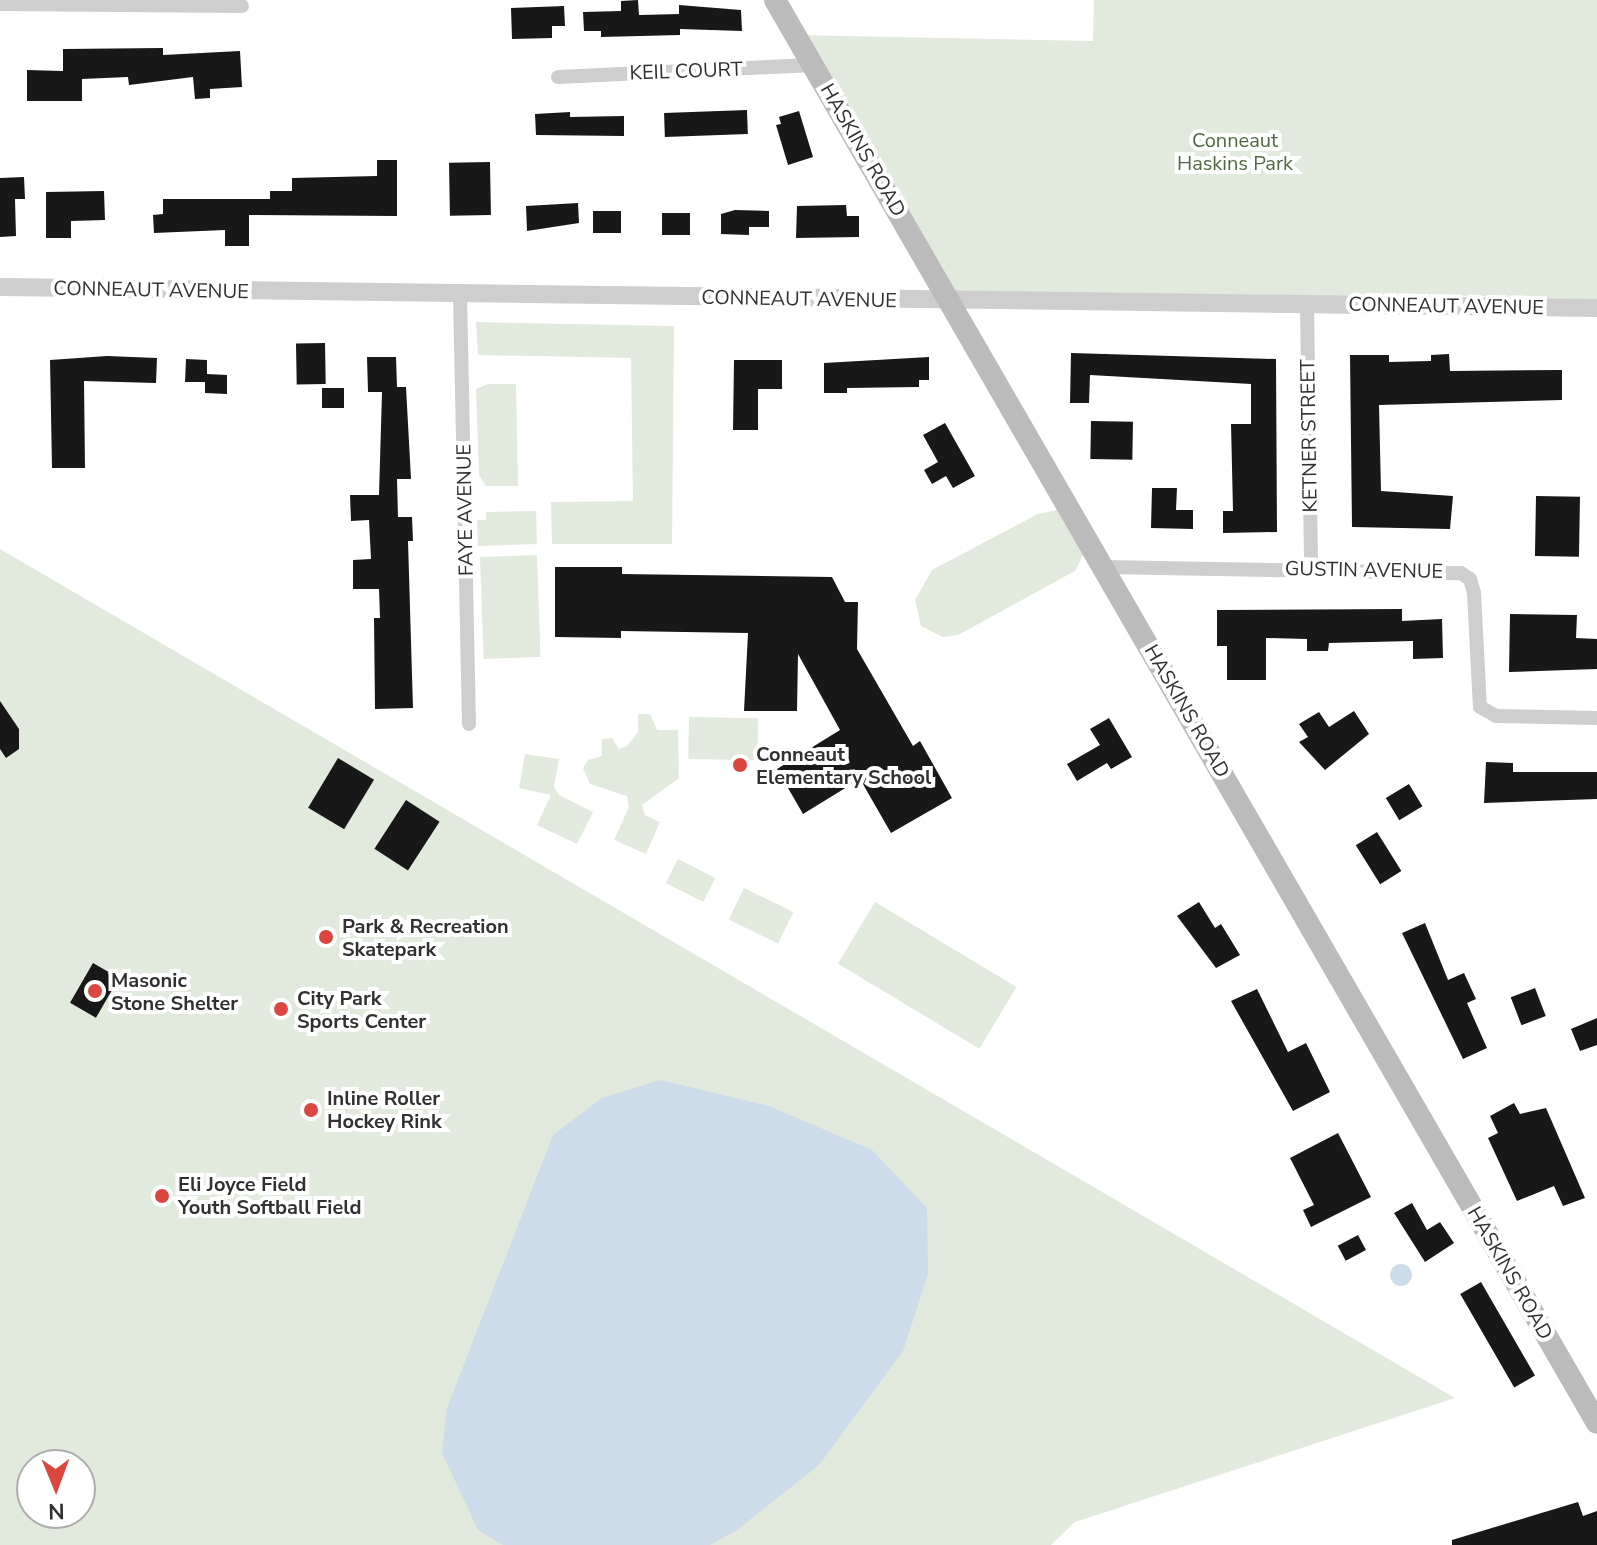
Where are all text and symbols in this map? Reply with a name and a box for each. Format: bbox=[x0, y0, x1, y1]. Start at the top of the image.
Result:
street label: KEIL COURT bbox=[629, 57, 743, 85]
street label: HASKINS ROAD bbox=[815, 79, 911, 221]
park label: Conneaut Haskins Park bbox=[1177, 128, 1293, 175]
street label: CONNEAUT AVENUE bbox=[53, 276, 249, 304]
street label: CONNEAUT AVENUE bbox=[701, 285, 897, 313]
street label: CONNEAUT AVENUE bbox=[1348, 292, 1544, 320]
street label: KETNER STREET bbox=[1296, 359, 1322, 513]
street label: FAYE AVENUE bbox=[452, 444, 478, 576]
street label: GUSTIN AVENUE bbox=[1285, 557, 1443, 583]
street label: HASKINS ROAD bbox=[1139, 640, 1235, 782]
place label: Conneaut Elementary School bbox=[756, 742, 931, 789]
marker: Conneaut Elementary School bbox=[731, 756, 749, 774]
place label: Park & Recreation Skatepark bbox=[342, 914, 509, 961]
marker: Park & Recreation Skatepark bbox=[317, 928, 335, 946]
place label: Masonic Stone Shelter bbox=[111, 968, 238, 1015]
marker: Masonic Stone Shelter bbox=[86, 982, 104, 1000]
place label: City Park Sports Center bbox=[297, 986, 426, 1033]
marker: City Park Sports Center bbox=[272, 1000, 290, 1018]
place label: Inline Roller Hockey Rink bbox=[327, 1086, 442, 1133]
marker: Inline Roller Hockey Rink bbox=[302, 1101, 320, 1119]
place label: Eli Joyce Field Youth Softball Field bbox=[178, 1172, 362, 1219]
marker: Eli Joyce Field Youth Softball Field bbox=[153, 1187, 171, 1205]
street label: HASKINS ROAD bbox=[1462, 1202, 1558, 1344]
north arrow bbox=[16, 1449, 96, 1529]
text: N bbox=[48, 1496, 65, 1526]

